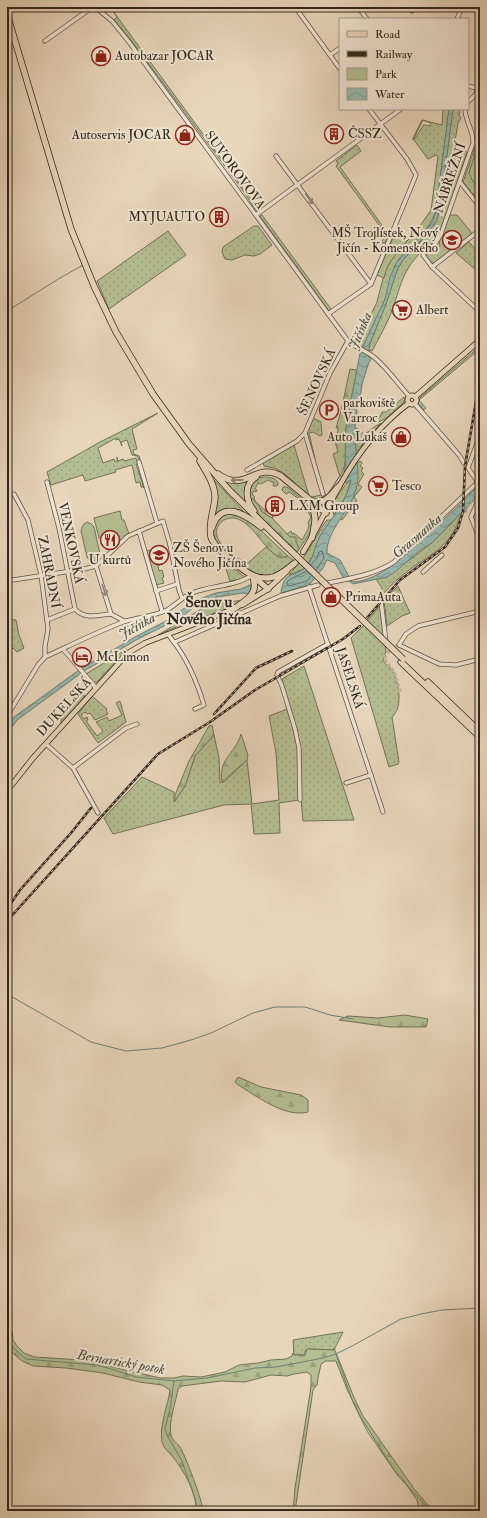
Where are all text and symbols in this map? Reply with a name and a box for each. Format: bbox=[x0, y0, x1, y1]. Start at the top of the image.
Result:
legend bbox=[339, 18, 469, 110]
text: Road bbox=[375, 27, 400, 42]
shop icon: Autobazar JOCAR bbox=[90, 45, 112, 67]
text: Railway bbox=[375, 47, 413, 62]
place label: Autobazar JOCAR bbox=[114, 48, 215, 64]
text: Park bbox=[375, 67, 397, 82]
text: Water bbox=[374, 87, 405, 102]
building icon: ČSSZ bbox=[323, 123, 345, 145]
shop icon: Autoservis JOCAR bbox=[174, 124, 196, 146]
place label: ČSSZ bbox=[348, 124, 382, 142]
place label: Autoservis JOCAR bbox=[71, 127, 172, 143]
street label: SUVOROVOVA bbox=[201, 128, 269, 213]
street label: NÁBŘEŽNÍ bbox=[429, 139, 470, 215]
one-way arrow bbox=[305, 194, 313, 205]
building icon: MYJUAUTO bbox=[208, 206, 230, 228]
place label: MYJUAUTO bbox=[128, 209, 205, 225]
place label: MŠ Trojlístek, Nový Jičín - Komenského bbox=[331, 223, 438, 256]
school or university icon: MŠ Trojlístek, Nový Jičín - Komenského bbox=[441, 229, 463, 251]
supermarket icon: Albert bbox=[391, 299, 413, 321]
place label: Albert bbox=[415, 302, 448, 318]
water label: Jičínka bbox=[344, 309, 376, 352]
street label: ŠENOVSKÁ bbox=[293, 344, 340, 418]
place label: parkoviště Varroc bbox=[342, 395, 396, 426]
parking icon: parkoviště Varroc bbox=[318, 399, 340, 421]
shop icon: Auto Lukaš bbox=[390, 426, 412, 448]
place label: Auto Lukaš bbox=[326, 429, 388, 445]
supermarket icon: Tesco bbox=[367, 475, 389, 497]
one-way arrow bbox=[230, 476, 243, 484]
place label: Tesco bbox=[392, 478, 421, 494]
building icon: LXM Group bbox=[264, 495, 286, 517]
place label: LXM Group bbox=[289, 498, 360, 515]
street label: VENKOVSKÁ bbox=[55, 501, 89, 586]
water label: Grasmanka bbox=[389, 510, 446, 562]
restaurant icon: U kurtů bbox=[99, 529, 121, 551]
street label: ZAHRADNÍ bbox=[34, 534, 65, 610]
place label: ZŠ Šenov u Nového Jičína bbox=[173, 538, 247, 571]
school or university icon: ZŠ Šenov u Nového Jičína bbox=[148, 544, 170, 566]
place label: U kurtů bbox=[89, 552, 131, 568]
one-way arrow bbox=[100, 583, 108, 595]
shop icon: PrimaAuta bbox=[320, 586, 342, 608]
place label: PrimaAuta bbox=[345, 589, 402, 605]
district label: Šenov u Nového Jičína bbox=[166, 591, 252, 630]
water label: Jičínka bbox=[116, 609, 159, 643]
street label: JASELSKÁ bbox=[332, 644, 369, 712]
hotel icon: McLimon bbox=[71, 646, 93, 668]
place label: McLimon bbox=[96, 649, 150, 665]
street label: DUKELSKÁ bbox=[33, 673, 95, 740]
water label: Bernartický potok bbox=[75, 1346, 166, 1378]

